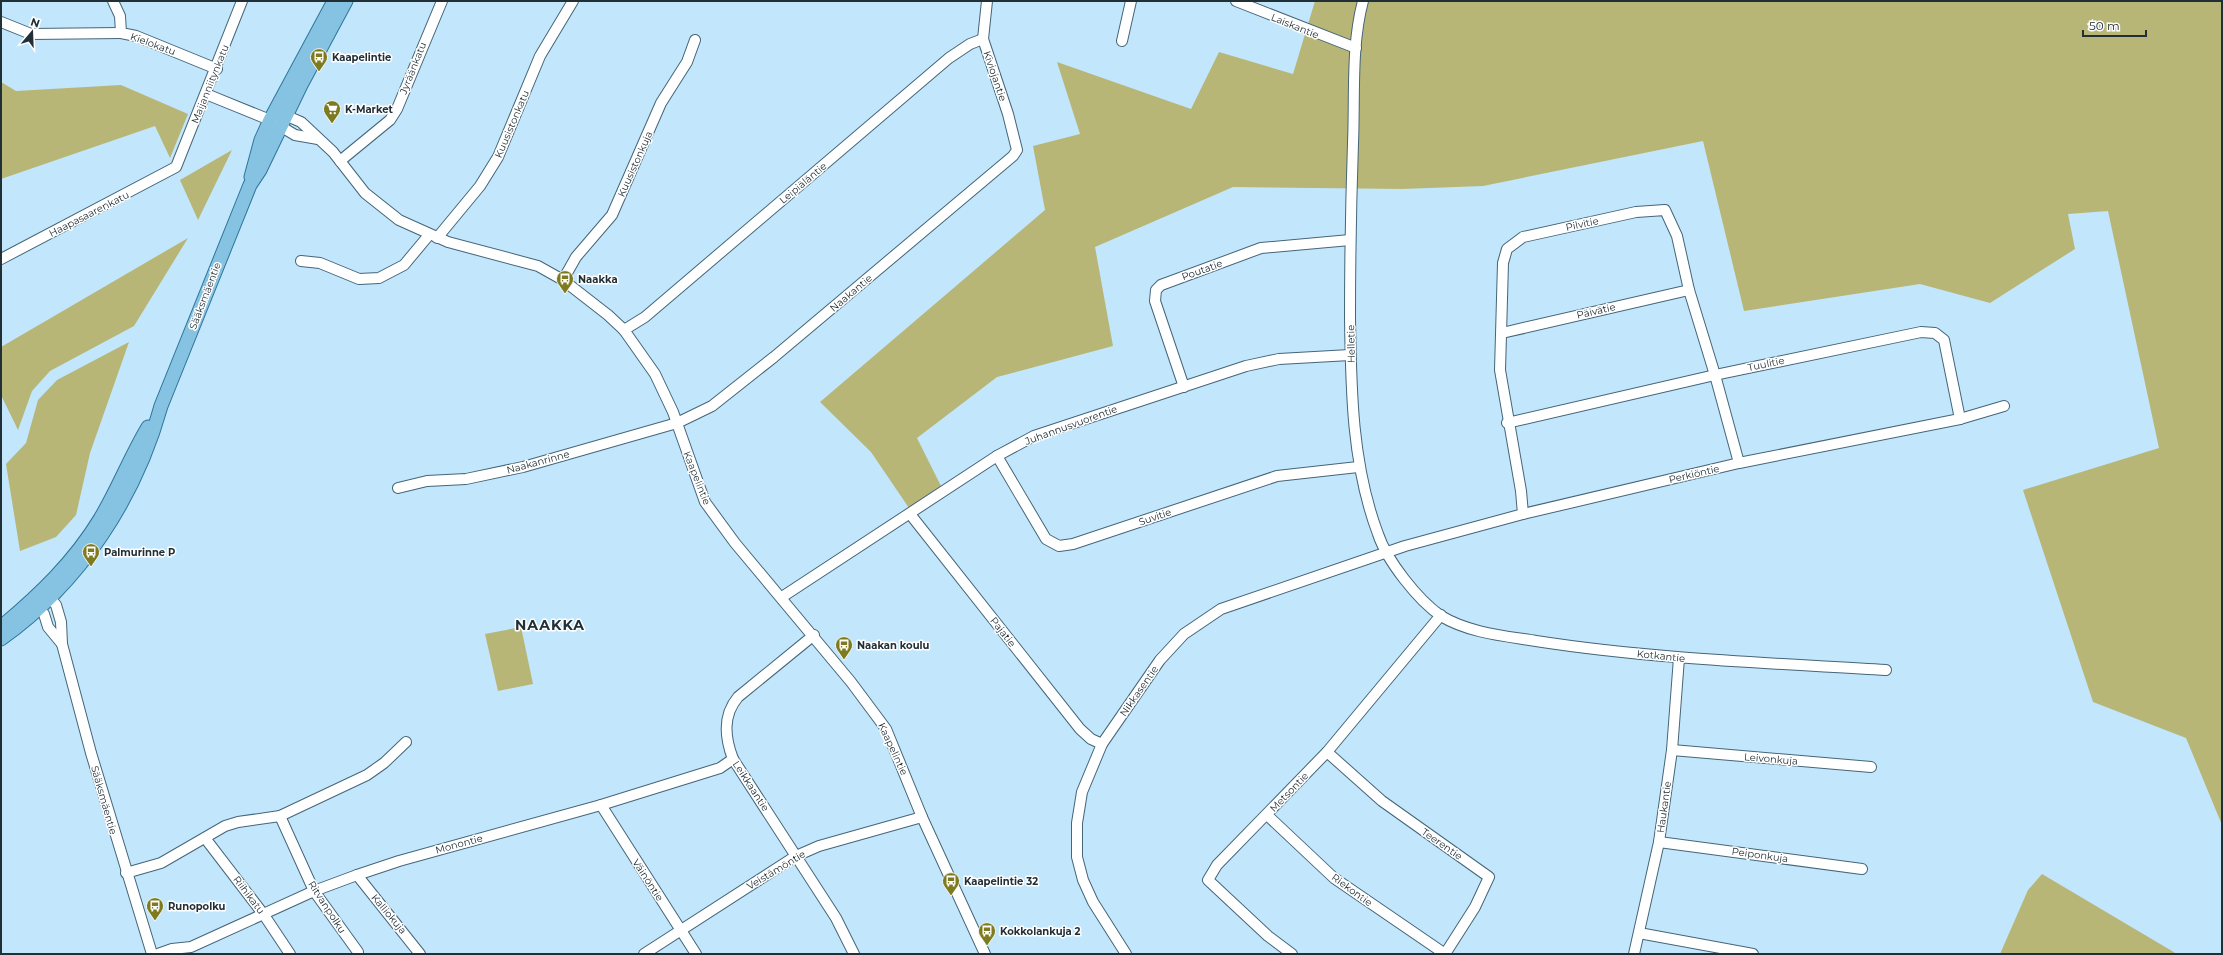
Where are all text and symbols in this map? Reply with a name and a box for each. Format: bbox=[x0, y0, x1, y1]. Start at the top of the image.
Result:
street label: Laiskantie bbox=[1269, 10, 1321, 42]
north arrow bbox=[12, 12, 52, 52]
scale bar bbox=[2083, 12, 2146, 38]
text: N bbox=[29, 14, 42, 31]
text: 50 m bbox=[2089, 18, 2120, 33]
street label: Kielokatu bbox=[129, 30, 177, 58]
street label: Jyräänkatu bbox=[396, 40, 429, 97]
street label: Maijanniitynkatu bbox=[188, 43, 232, 125]
bus stop icon: Kaapelintie bbox=[309, 47, 329, 72]
street label: Kiviojantie bbox=[980, 49, 1010, 103]
place label: Kaapelintie bbox=[332, 51, 391, 64]
street label: Kuusistonkatu bbox=[492, 88, 532, 160]
supermarket icon: K-Market bbox=[322, 99, 342, 124]
place label: K-Market bbox=[345, 103, 394, 116]
street label: Kuusistonkuja bbox=[615, 129, 655, 199]
street label: Leipiäläntie bbox=[777, 159, 829, 207]
street label: Haapasaarenkatu bbox=[47, 188, 131, 240]
street label: Pilvitie bbox=[1564, 214, 1600, 234]
street label: Poutatie bbox=[1180, 257, 1224, 283]
street label: Sääksmäentie bbox=[186, 261, 224, 331]
bus stop icon: Naakka bbox=[555, 269, 575, 294]
street label: Naakantie bbox=[827, 272, 875, 314]
place label: Naakka bbox=[578, 273, 618, 286]
street label: Päivätie bbox=[1575, 300, 1617, 322]
street label: Helletie bbox=[1344, 325, 1358, 363]
street label: Tuulitie bbox=[1746, 354, 1786, 374]
street label: Juhannusvuorentie bbox=[1022, 402, 1119, 448]
street label: Naakanrinne bbox=[505, 447, 571, 477]
street label: Kaapelintie bbox=[680, 449, 714, 507]
street label: Perkiöntie bbox=[1667, 462, 1721, 486]
street label: Suvitie bbox=[1137, 505, 1173, 529]
bus stop icon: Palmurinne P bbox=[81, 542, 101, 567]
place label: Palmurinne P bbox=[104, 546, 175, 559]
street label: Pajatie bbox=[987, 614, 1019, 650]
district label: NAAKKA bbox=[515, 616, 585, 634]
bus stop icon: Naakan koulu bbox=[834, 635, 854, 660]
place label: Naakan koulu bbox=[857, 639, 930, 652]
street label: Kotkantie bbox=[1636, 647, 1686, 665]
street label: Nikkasentie bbox=[1117, 663, 1161, 719]
street label: Kaapelintie bbox=[875, 721, 911, 777]
street label: Leivonkuja bbox=[1743, 750, 1799, 768]
street label: Leikkaantie bbox=[730, 758, 772, 814]
street label: Sääksmäentie bbox=[88, 764, 120, 836]
street label: Metsontie bbox=[1267, 769, 1311, 815]
street label: Haukantie bbox=[1654, 780, 1674, 834]
street label: Teerentie bbox=[1419, 825, 1465, 863]
street label: Monontie bbox=[434, 831, 484, 857]
street label: Peiponkuja bbox=[1731, 845, 1789, 865]
street label: Veistämöntie bbox=[744, 847, 808, 893]
street label: Väinöntie bbox=[630, 856, 666, 904]
bus stop icon: Kaapelintie 32 bbox=[941, 871, 961, 896]
street label: Riekontie bbox=[1329, 871, 1375, 909]
street label: Riihikatu bbox=[230, 873, 268, 917]
place label: Kaapelintie 32 bbox=[964, 875, 1038, 888]
street label: Ritvanpolku bbox=[305, 878, 349, 936]
street label: Kalliokuja bbox=[368, 891, 410, 937]
bus stop icon: Runopolku bbox=[145, 896, 165, 921]
place label: Runopolku bbox=[168, 900, 226, 913]
bus stop icon: Kokkolankuja 2 bbox=[977, 921, 997, 946]
place label: Kokkolankuja 2 bbox=[1000, 925, 1081, 938]

